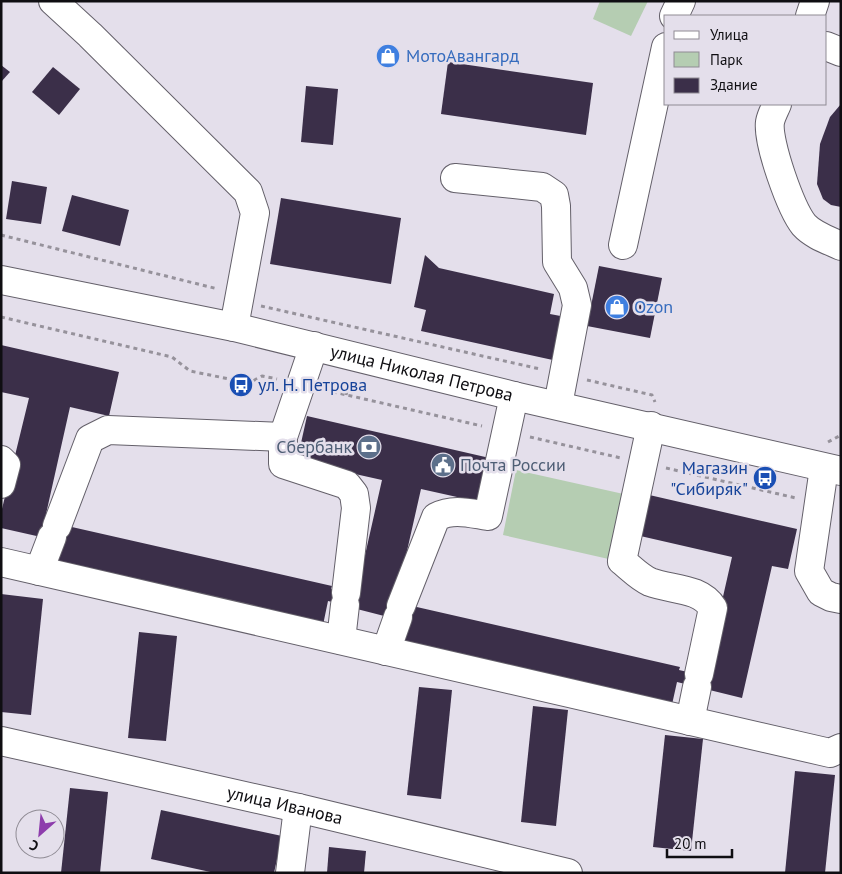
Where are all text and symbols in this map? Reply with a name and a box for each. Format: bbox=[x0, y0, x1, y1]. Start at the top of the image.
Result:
legend bbox=[664, 15, 827, 105]
text: Улица bbox=[710, 25, 748, 44]
shop icon: МотоАвангард bbox=[375, 43, 401, 69]
place label: МотоАвангард bbox=[406, 44, 519, 67]
text: Парк bbox=[710, 50, 743, 69]
text: Здание bbox=[710, 75, 758, 94]
shop icon: Ozon bbox=[604, 294, 630, 320]
place label: Ozon bbox=[634, 295, 673, 318]
street label: улица Николая Петрова bbox=[328, 339, 516, 406]
bus stop icon: ул. Н. Петрова bbox=[228, 372, 254, 398]
place label: ул. Н. Петрова bbox=[258, 373, 367, 396]
bank icon: Сбербанк bbox=[356, 434, 382, 460]
place label: Сбербанк bbox=[276, 435, 352, 458]
public building icon: Почта России bbox=[430, 452, 456, 478]
place label: Почта России bbox=[460, 453, 566, 476]
place label: Магазин "Сибиряк" bbox=[670, 456, 748, 500]
bus stop icon: Магазин "Сибиряк" bbox=[752, 465, 778, 491]
street label: улица Иванова bbox=[225, 780, 345, 829]
north arrow bbox=[15, 809, 65, 859]
scale bar bbox=[667, 826, 732, 858]
text: 20 m bbox=[674, 834, 707, 853]
text: С bbox=[26, 836, 42, 855]

